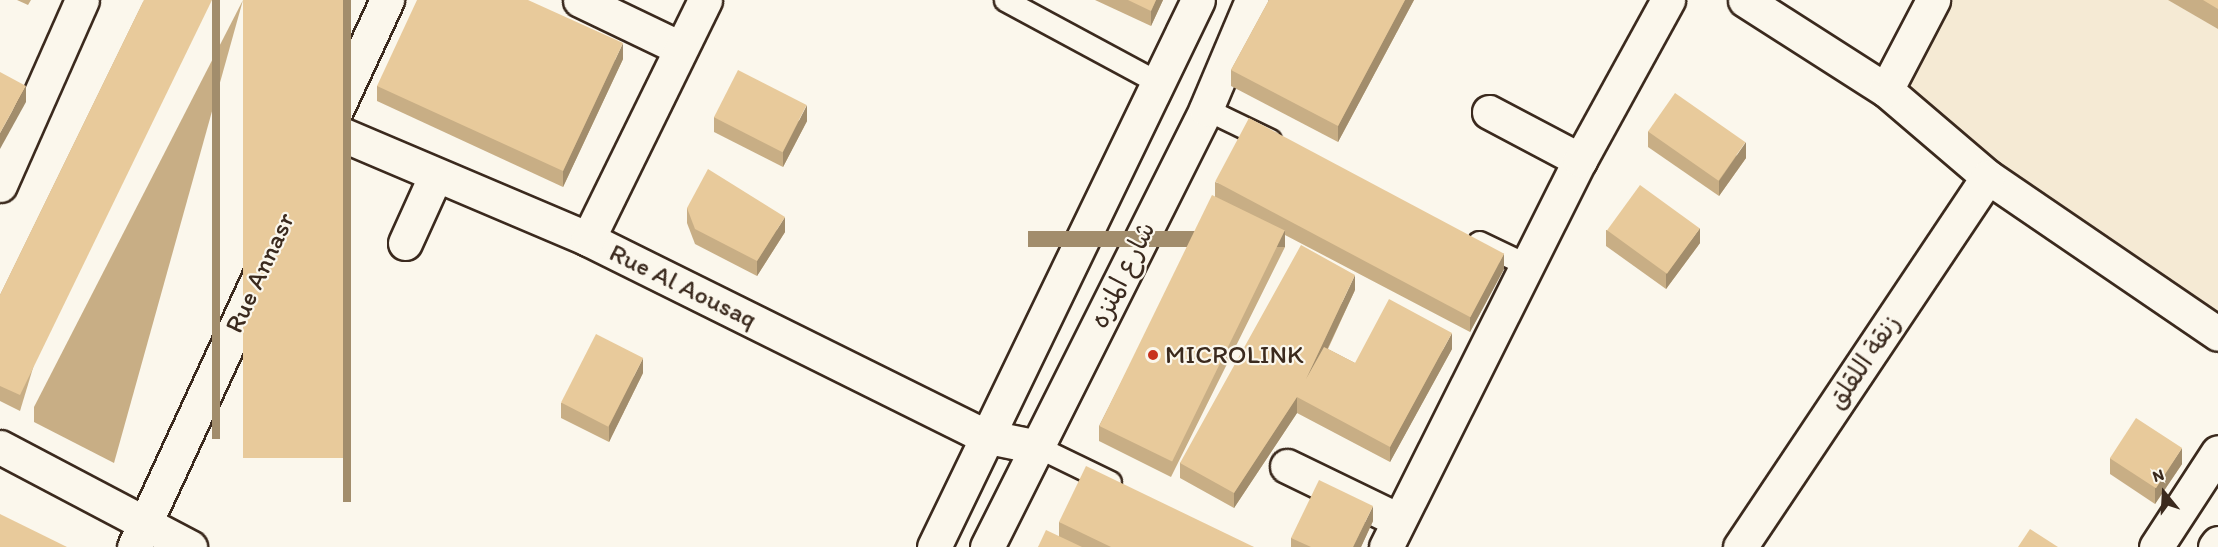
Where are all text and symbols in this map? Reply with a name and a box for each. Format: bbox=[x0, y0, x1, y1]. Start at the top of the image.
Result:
street label: Rue Annasr bbox=[219, 208, 301, 338]
street label: شارع المنزه bbox=[1084, 217, 1162, 333]
street label: Rue Al Aousaq bbox=[604, 237, 762, 335]
street label: زنقة اللقلق bbox=[1821, 309, 1907, 415]
place label: MICROLINK bbox=[1165, 339, 1304, 371]
marker: MICROLINK bbox=[1146, 348, 1160, 362]
north arrow bbox=[2134, 463, 2194, 523]
text: N bbox=[2150, 465, 2166, 486]

